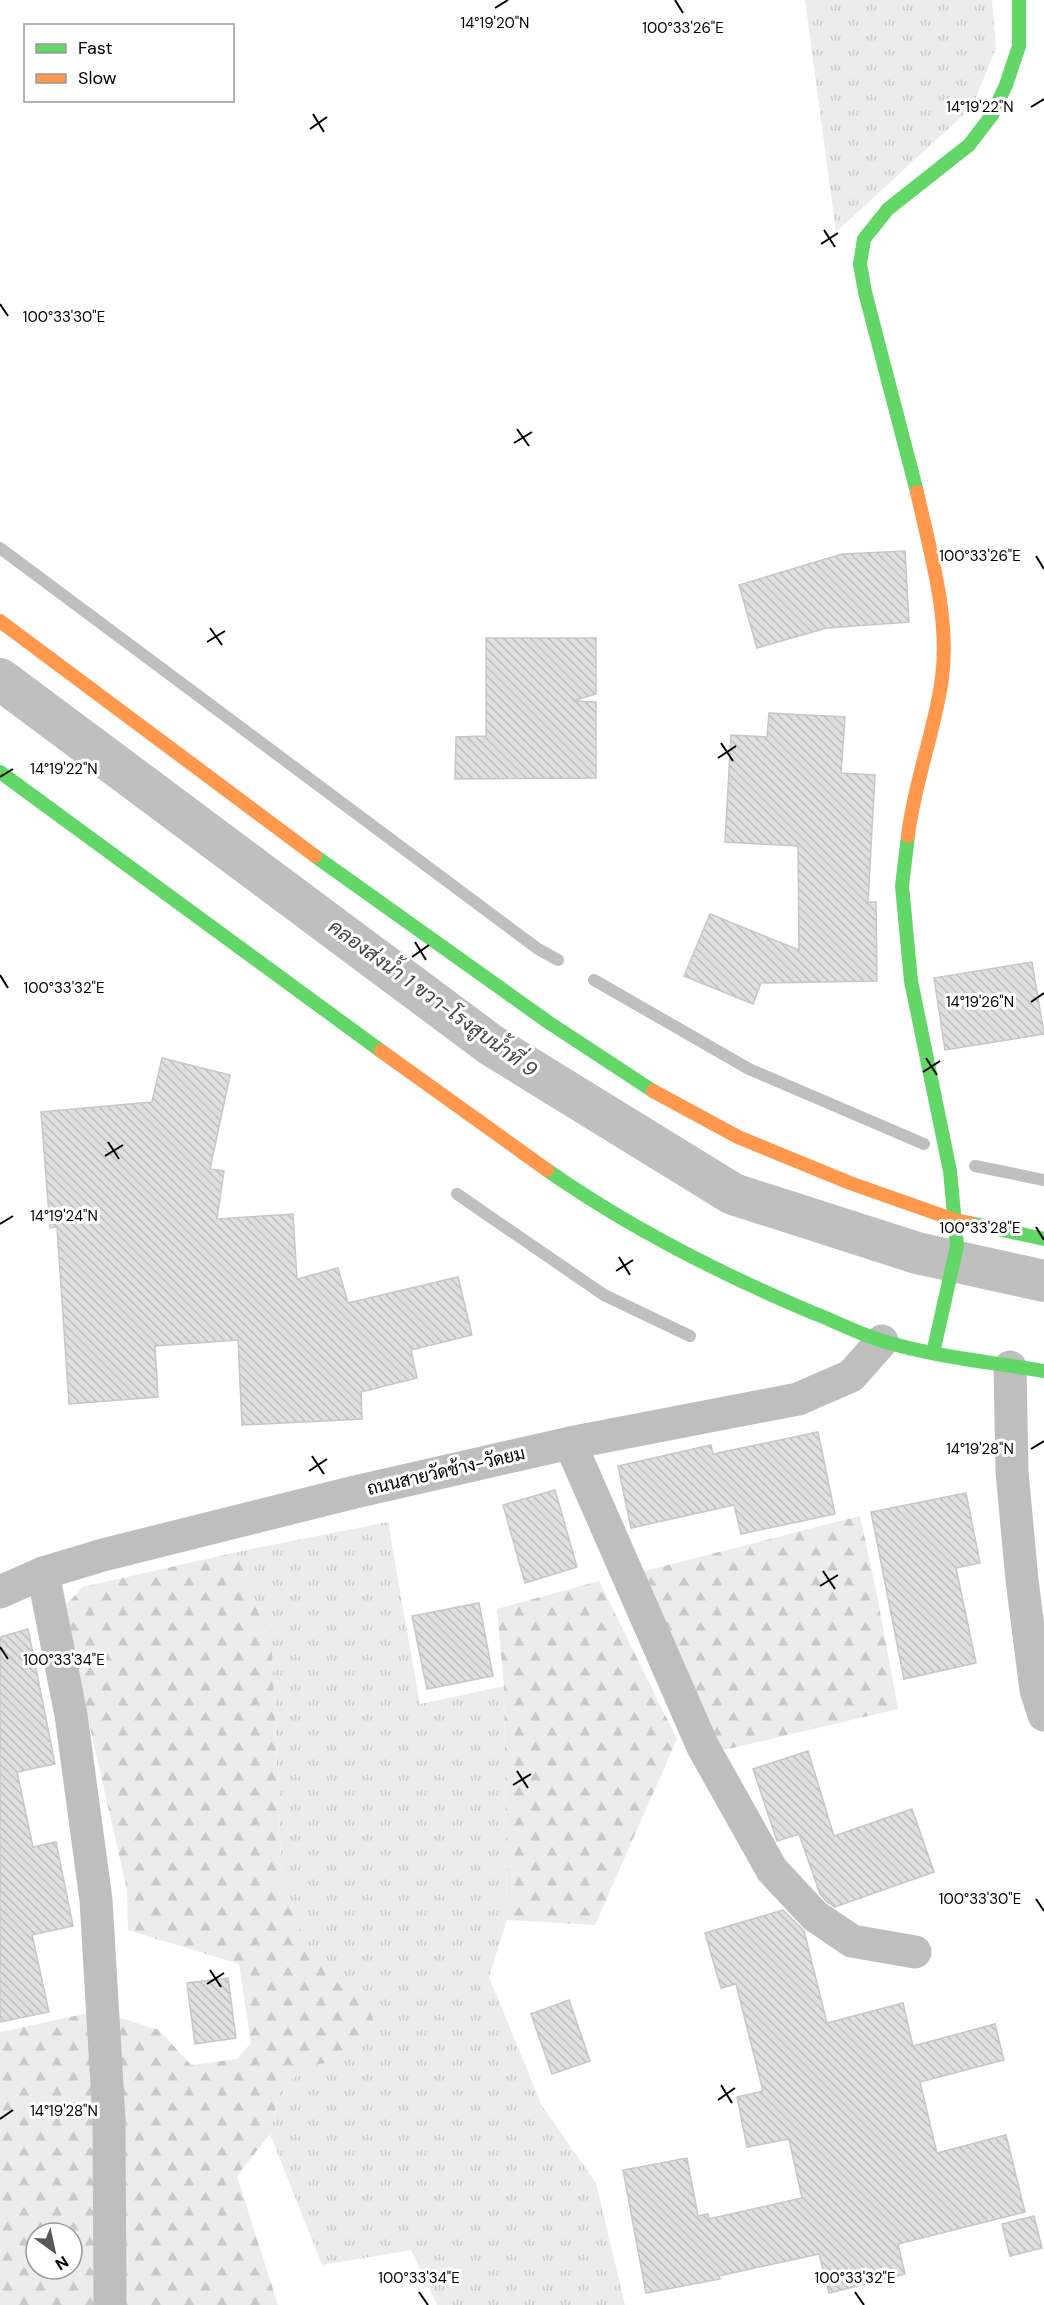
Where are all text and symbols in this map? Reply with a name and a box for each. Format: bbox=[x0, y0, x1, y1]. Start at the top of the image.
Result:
text: 14°19'20"N bbox=[461, 13, 529, 33]
text: 100°33'26"E bbox=[642, 18, 724, 38]
legend bbox=[24, 24, 234, 102]
text: Fast bbox=[78, 36, 113, 60]
text: Slow bbox=[78, 66, 117, 90]
text: 14°19'22"N bbox=[946, 97, 1014, 117]
text: 100°33'30"E bbox=[23, 307, 105, 327]
text: 100°33'26"E bbox=[939, 546, 1021, 566]
text: 14°19'22"N bbox=[30, 759, 98, 779]
water label: คลองส่งน้ำ 1 ขวา-โรงสูบน้ำที่ 9 bbox=[322, 909, 545, 1084]
text: 100°33'32"E bbox=[24, 978, 104, 998]
text: 14°19'26"N bbox=[946, 992, 1014, 1012]
text: 14°19'24"N bbox=[30, 1206, 98, 1226]
text: 100°33'28"E bbox=[940, 1218, 1020, 1238]
text: 14°19'28"N bbox=[946, 1439, 1014, 1459]
street label: ถนนสายวัดช้าง-วัดยม bbox=[365, 1441, 527, 1501]
text: 100°33'34"E bbox=[23, 1650, 105, 1670]
text: 100°33'30"E bbox=[939, 1889, 1021, 1909]
text: 14°19'28"N bbox=[30, 2101, 98, 2121]
north arrow bbox=[24, 2221, 84, 2281]
text: N bbox=[51, 2251, 73, 2275]
text: 100°33'34"E bbox=[378, 2268, 460, 2288]
text: 100°33'32"E bbox=[815, 2268, 895, 2288]

